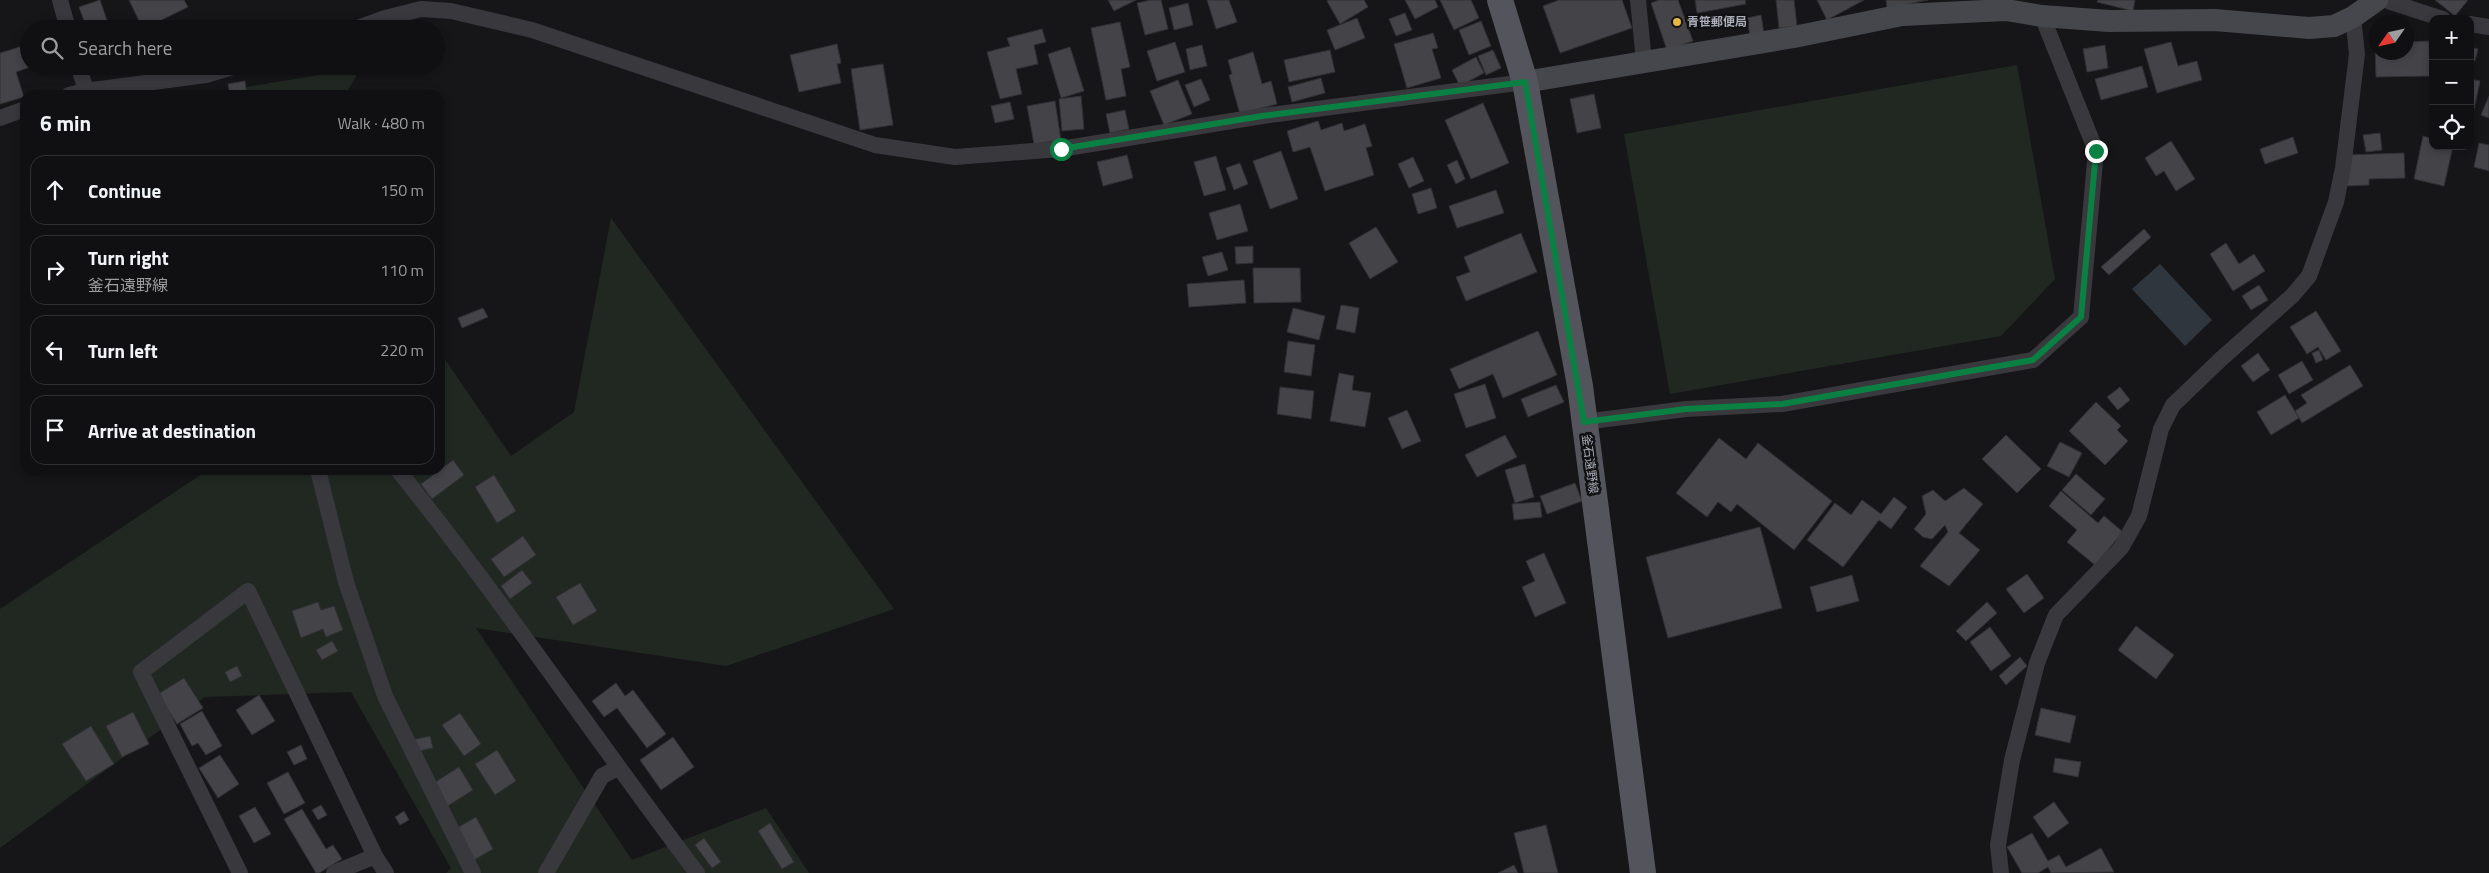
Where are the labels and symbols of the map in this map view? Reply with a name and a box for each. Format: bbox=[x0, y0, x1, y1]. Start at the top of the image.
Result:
place label: 青笹郵便局 bbox=[1687, 12, 1747, 31]
north arrow bbox=[2369, 15, 2414, 60]
marker: 青笹郵便局 bbox=[1671, 16, 1683, 28]
route start bbox=[1050, 138, 1073, 161]
route end bbox=[2085, 140, 2108, 163]
street label: 釜石遠野線 bbox=[1577, 433, 1604, 495]

